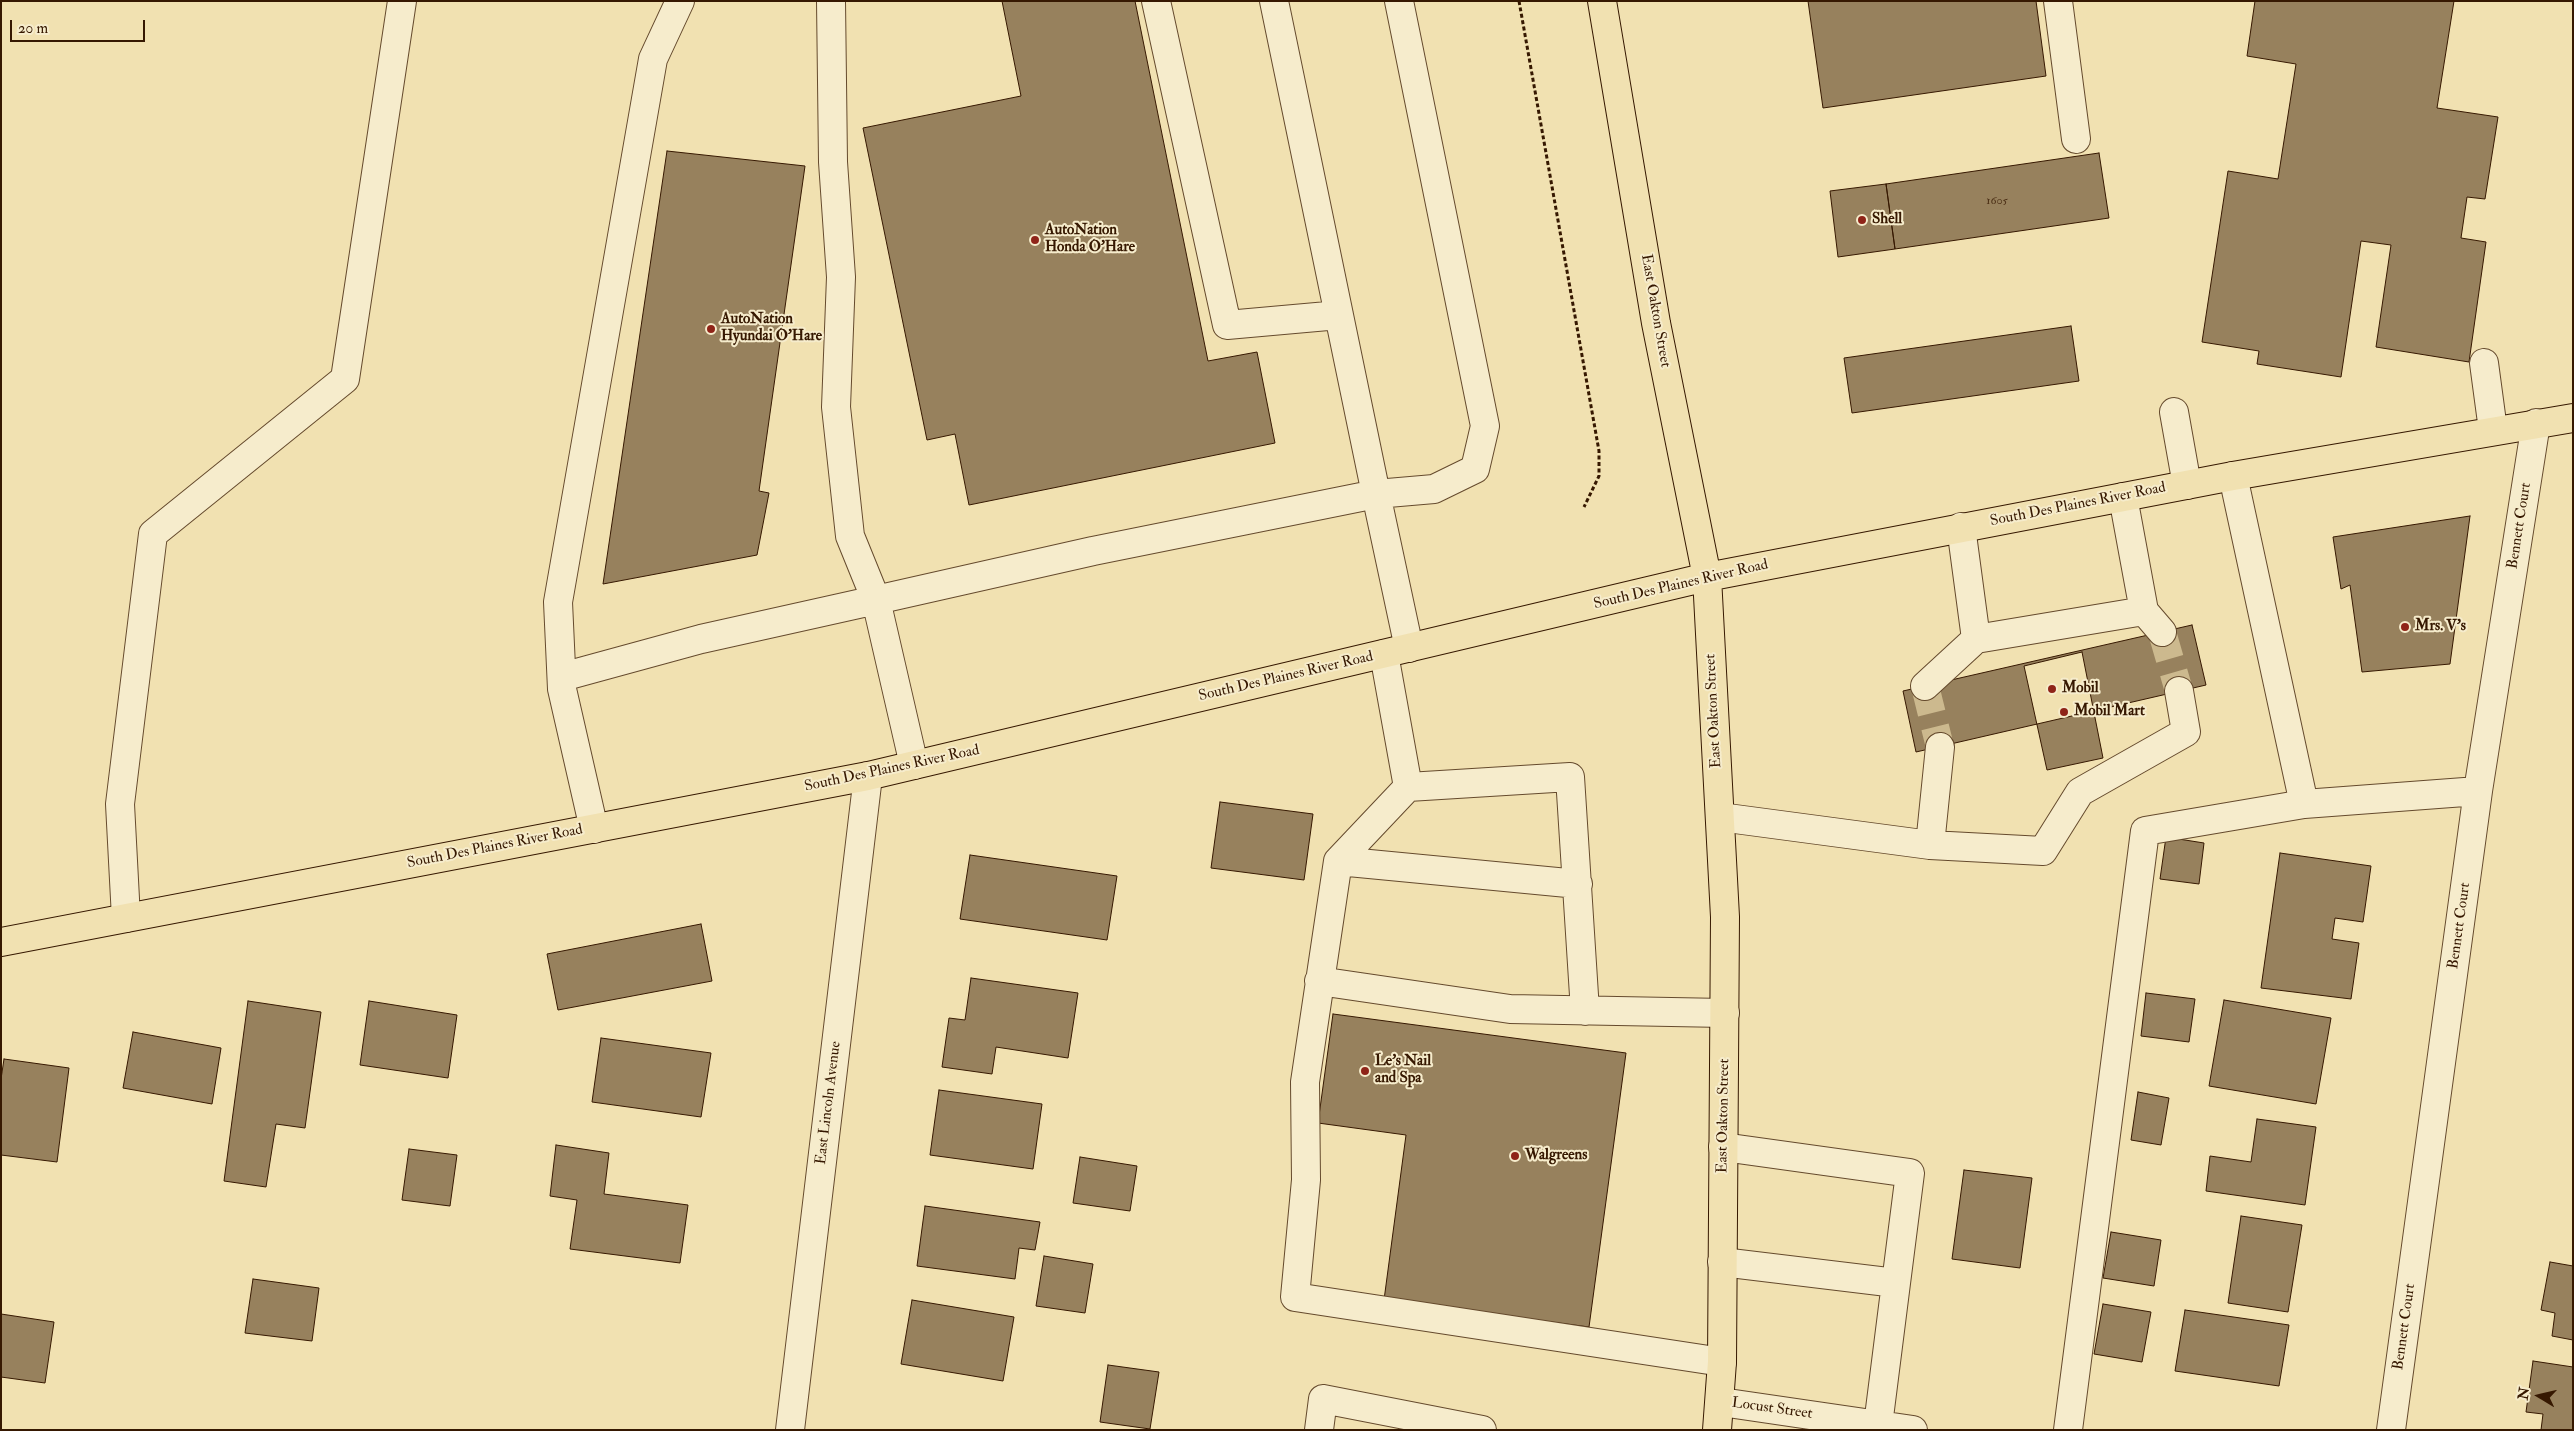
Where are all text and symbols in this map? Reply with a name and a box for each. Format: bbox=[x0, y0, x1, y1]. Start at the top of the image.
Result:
scale bar bbox=[12, 10, 148, 42]
text: 20 m bbox=[18, 19, 48, 38]
house number: 1605 bbox=[1986, 194, 2008, 208]
place label: Shell bbox=[1872, 211, 1902, 229]
marker: Shell bbox=[1856, 214, 1868, 226]
place label: AutoNation Honda O'Hare bbox=[1045, 222, 1135, 257]
marker: AutoNation Honda O'Hare bbox=[1029, 234, 1041, 246]
street label: East Oakton Street bbox=[1636, 253, 1674, 369]
place label: AutoNation Hyundai O'Hare bbox=[721, 311, 822, 346]
marker: AutoNation Hyundai O'Hare bbox=[705, 323, 717, 335]
street label: South Des Plaines River Road bbox=[1989, 479, 2167, 531]
street label: Bennett Court bbox=[2504, 482, 2536, 570]
street label: South Des Plaines River Road bbox=[1592, 556, 1770, 614]
place label: Mrs. V's bbox=[2415, 618, 2466, 636]
marker: Mrs. V's bbox=[2399, 621, 2411, 633]
street label: South Des Plaines River Road bbox=[1197, 648, 1375, 706]
street label: East Oakton Street bbox=[1702, 653, 1726, 769]
place label: Mobil bbox=[2062, 680, 2099, 698]
marker: Mobil bbox=[2046, 683, 2058, 695]
place label: Mobil Mart bbox=[2074, 703, 2145, 721]
marker: Mobil Mart bbox=[2058, 706, 2070, 718]
street label: South Des Plaines River Road bbox=[803, 742, 981, 796]
street label: South Des Plaines River Road bbox=[406, 821, 584, 873]
street label: Bennett Court bbox=[2445, 882, 2475, 970]
street label: East Lincoln Avenue bbox=[813, 1040, 845, 1166]
place label: Le's Nail and Spa bbox=[1375, 1053, 1431, 1088]
street label: East Oakton Street bbox=[1714, 1059, 1734, 1173]
marker: Le's Nail and Spa bbox=[1359, 1065, 1371, 1077]
place label: Walgreens bbox=[1525, 1147, 1587, 1165]
marker: Walgreens bbox=[1509, 1150, 1521, 1162]
street label: Bennett Court bbox=[2390, 1283, 2420, 1371]
north arrow bbox=[2514, 1371, 2564, 1421]
text: N bbox=[2514, 1386, 2533, 1401]
street label: Locust Street bbox=[1731, 1394, 1813, 1424]

